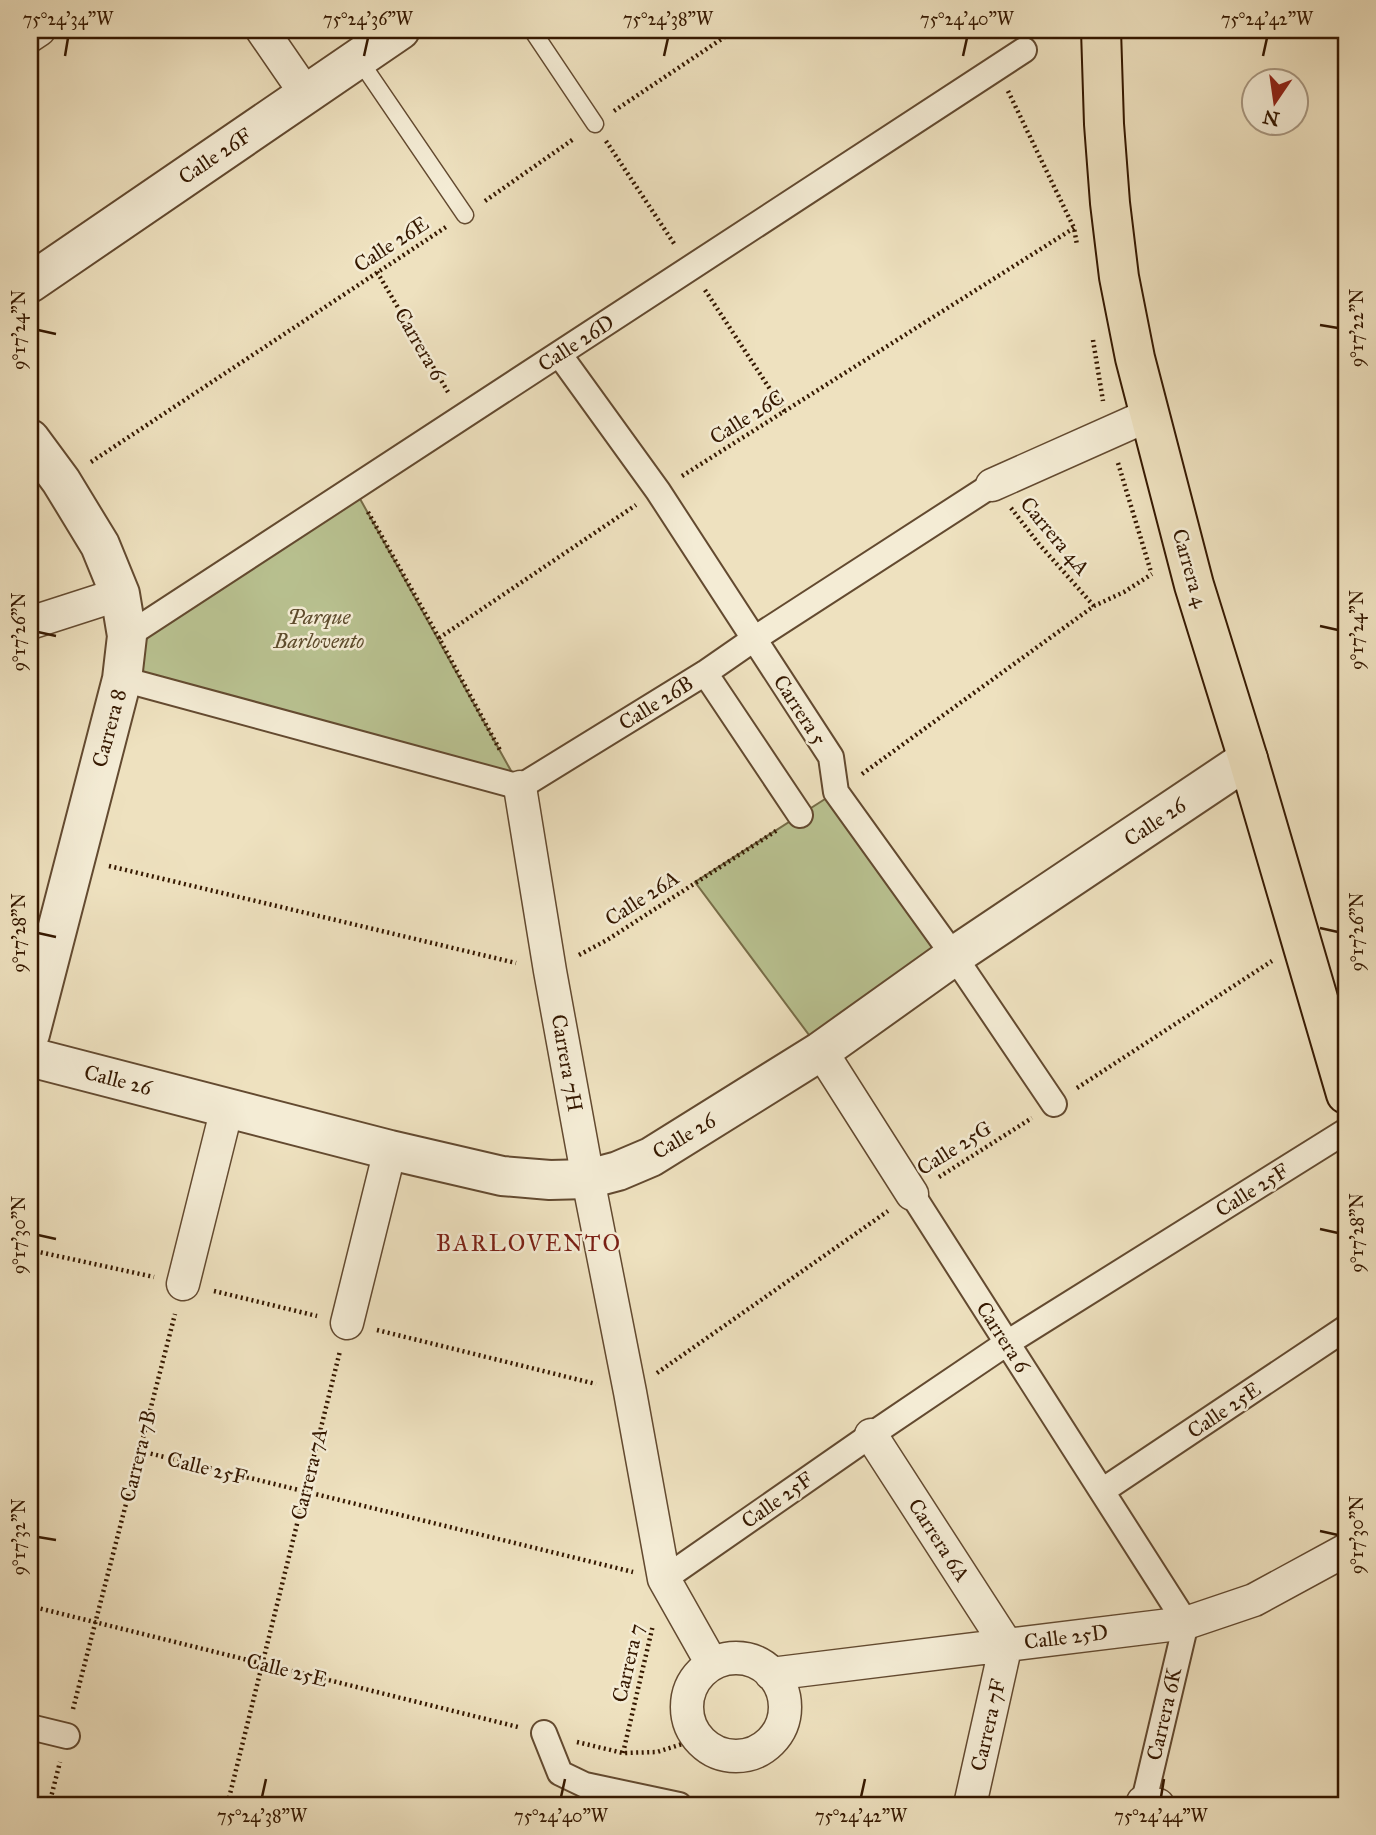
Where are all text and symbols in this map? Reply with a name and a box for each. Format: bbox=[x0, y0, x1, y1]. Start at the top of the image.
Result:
text: 75°24'34"W bbox=[23, 8, 114, 30]
text: 75°24'36"W bbox=[323, 8, 414, 30]
text: 75°24'38"W bbox=[623, 8, 714, 30]
text: 75°24'40"W bbox=[920, 8, 1015, 30]
text: 75°24'42"W bbox=[1221, 8, 1314, 30]
north arrow bbox=[1240, 66, 1310, 136]
text: N bbox=[1261, 105, 1282, 131]
street label: Calle 26F bbox=[173, 122, 257, 190]
street label: Calle 26E bbox=[349, 210, 433, 278]
text: 9°17'22"N bbox=[1346, 289, 1368, 367]
text: 9°17'24"N bbox=[8, 290, 30, 370]
street label: Carrera 6 bbox=[389, 303, 452, 386]
street label: Calle 26D bbox=[533, 309, 619, 377]
street label: Calle 26C bbox=[705, 384, 789, 450]
street label: Carrera 4A bbox=[1015, 491, 1095, 581]
street label: Carrera 4 bbox=[1166, 526, 1214, 612]
text: 9°17'24"N bbox=[1346, 590, 1368, 670]
text: 9°17'26"N bbox=[8, 592, 30, 672]
park label: Parque Barlovento bbox=[273, 604, 364, 654]
street label: Calle 26B bbox=[614, 670, 698, 736]
street label: Carrera 5 bbox=[768, 670, 832, 750]
street label: Carrera 8 bbox=[86, 686, 132, 770]
street label: Calle 26 bbox=[1119, 791, 1192, 852]
street label: Calle 26A bbox=[600, 864, 684, 932]
text: 9°17'26"N bbox=[1346, 892, 1368, 972]
text: 9°17'28"N bbox=[8, 893, 30, 973]
street label: Carrera 7H bbox=[546, 1012, 588, 1114]
street label: Calle 26 bbox=[81, 1059, 156, 1101]
street label: Calle 26 bbox=[648, 1106, 721, 1165]
street label: Calle 25G bbox=[912, 1115, 996, 1181]
street label: Calle 25F bbox=[1211, 1157, 1294, 1223]
text: 9°17'28"N bbox=[1346, 1193, 1368, 1273]
text: 9°17'30"N bbox=[8, 1196, 30, 1274]
district label: BARLOVENTO bbox=[436, 1229, 622, 1257]
street label: Carrera 6 bbox=[970, 1297, 1036, 1378]
street label: Calle 25E bbox=[1182, 1376, 1266, 1444]
street label: Carrera 7B bbox=[114, 1407, 162, 1505]
street label: Carrera 7A bbox=[285, 1425, 333, 1523]
street label: Calle 25F bbox=[164, 1446, 250, 1491]
street label: Calle 25F bbox=[736, 1466, 818, 1534]
street label: Carrera 6A bbox=[903, 1494, 975, 1586]
text: 9°17'30"N bbox=[1346, 1496, 1368, 1574]
text: 9°17'32"N bbox=[8, 1498, 30, 1576]
street label: Calle 25D bbox=[1023, 1619, 1109, 1655]
street label: Carrera 7 bbox=[606, 1621, 650, 1705]
street label: Calle 25E bbox=[244, 1647, 330, 1693]
street label: Carrera 6K bbox=[1141, 1664, 1188, 1763]
street label: Carrera 7F bbox=[965, 1676, 1011, 1774]
text: 75°24'38"W bbox=[217, 1805, 308, 1827]
text: 75°24'40"W bbox=[514, 1805, 609, 1827]
text: 75°24'42"W bbox=[815, 1805, 908, 1827]
text: 75°24'44"W bbox=[1114, 1805, 1209, 1827]

